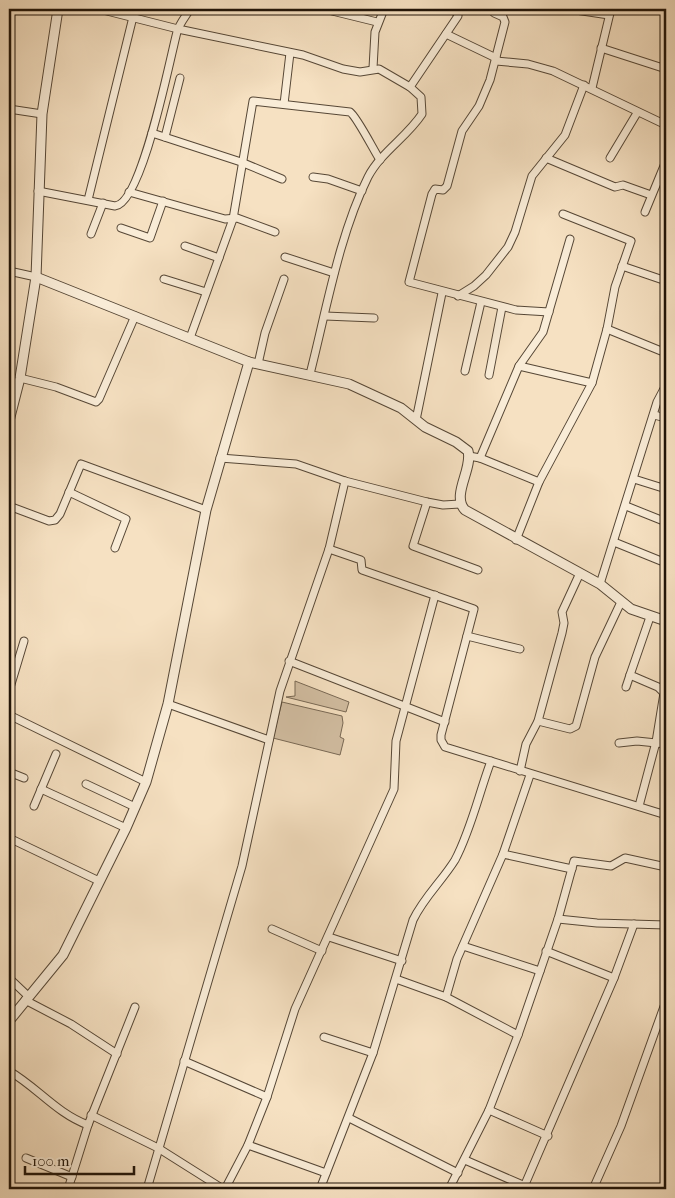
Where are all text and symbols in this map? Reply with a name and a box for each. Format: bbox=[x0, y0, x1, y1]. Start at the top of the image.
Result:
scale bar bbox=[25, 1143, 134, 1175]
text: 100 m bbox=[32, 1152, 70, 1170]

